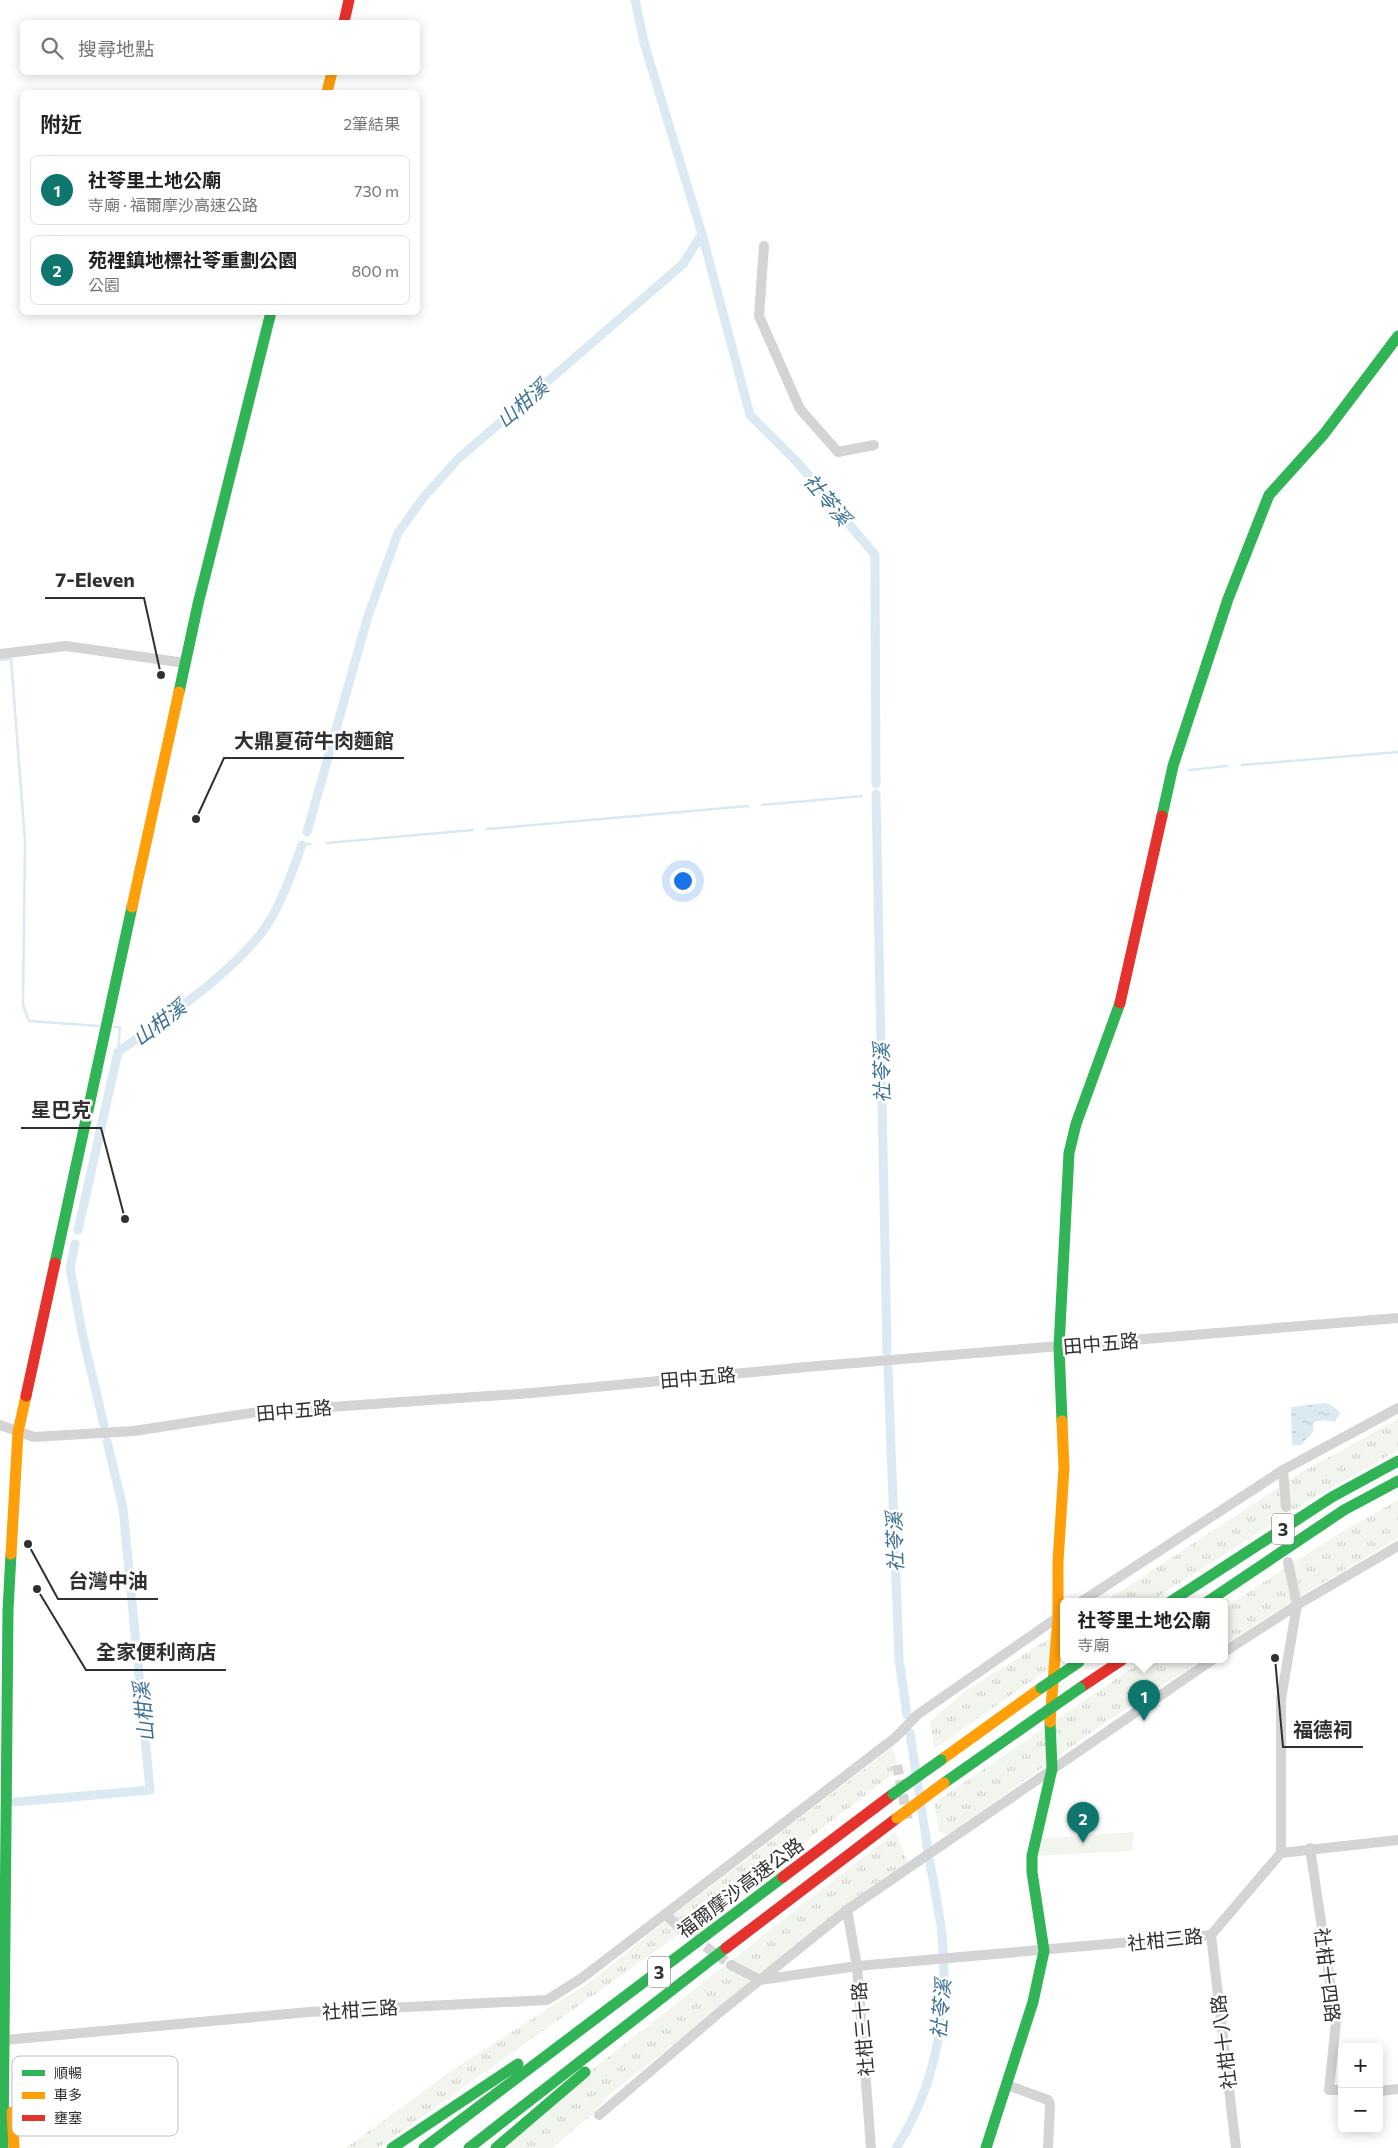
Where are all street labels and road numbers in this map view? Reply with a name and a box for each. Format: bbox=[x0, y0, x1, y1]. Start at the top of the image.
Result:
street label: 田中五路 bbox=[1062, 1328, 1140, 1358]
street label: 田中五路 bbox=[659, 1362, 737, 1392]
street label: 田中五路 bbox=[255, 1395, 333, 1425]
road number: 3 bbox=[1272, 1514, 1294, 1545]
street label: 福爾摩沙高速公路 bbox=[672, 1832, 808, 1942]
street label: 社柑三路 bbox=[1126, 1924, 1204, 1954]
street label: 社柑十四路 bbox=[1311, 1926, 1345, 2024]
road number: 3 bbox=[648, 1956, 670, 1988]
street label: 社柑三十路 bbox=[846, 1981, 878, 2077]
street label: 社柑十八路 bbox=[1206, 1993, 1240, 2091]
street label: 社柑三路 bbox=[321, 1995, 399, 2023]

